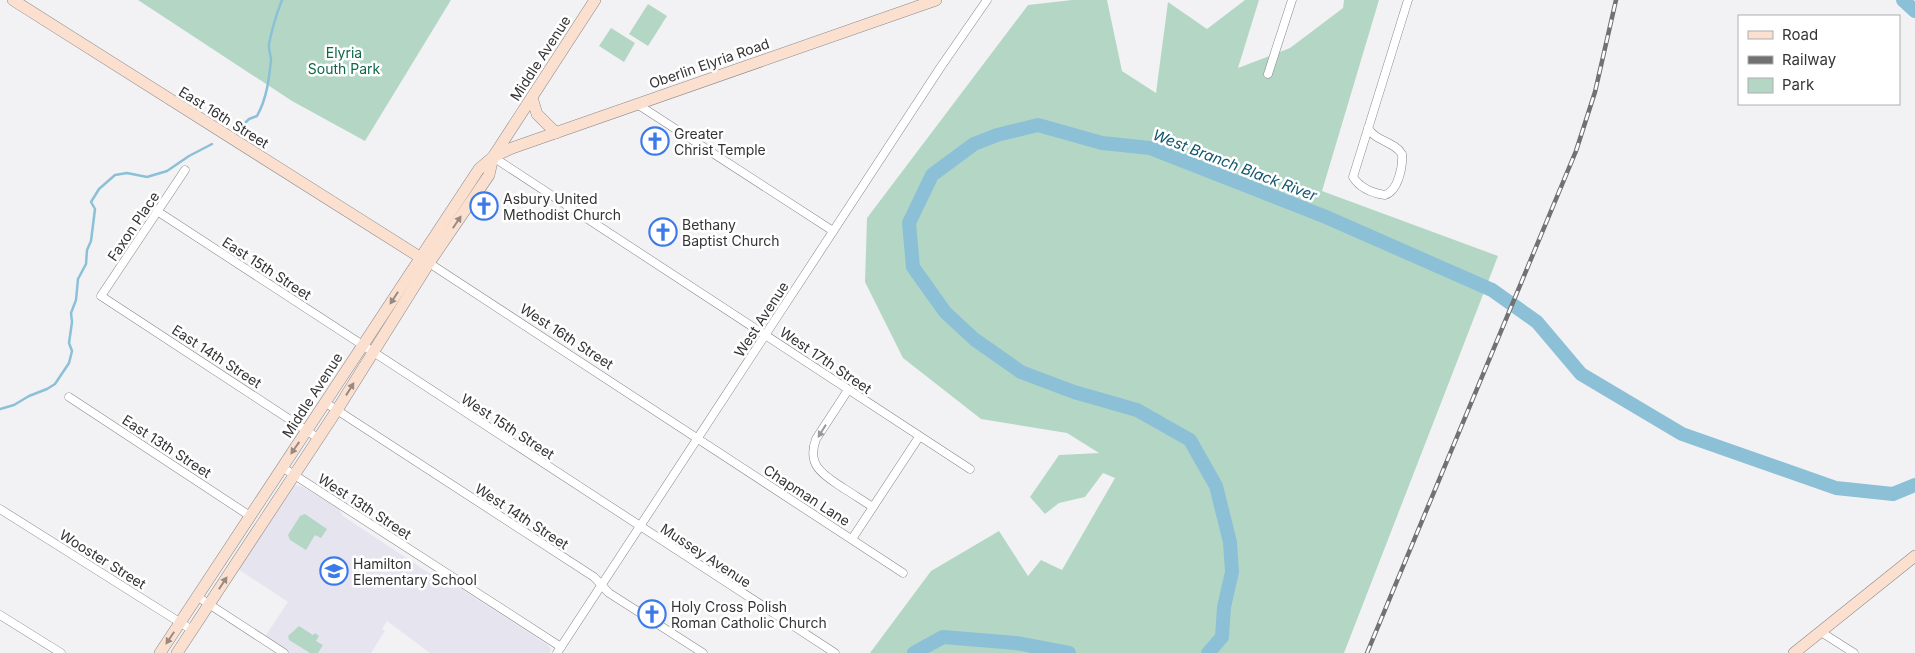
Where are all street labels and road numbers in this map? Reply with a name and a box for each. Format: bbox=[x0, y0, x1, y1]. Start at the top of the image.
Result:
street label: Middle Avenue bbox=[506, 12, 574, 104]
street label: Oberlin Elyria Road bbox=[647, 34, 771, 92]
street label: East 16th Street bbox=[176, 83, 272, 152]
street label: Faxon Place bbox=[104, 188, 162, 264]
street label: East 15th Street bbox=[219, 233, 315, 303]
street label: West Avenue bbox=[730, 278, 792, 360]
street label: West 16th Street bbox=[517, 300, 617, 373]
street label: East 14th Street bbox=[169, 321, 265, 391]
street label: West 17th Street bbox=[777, 323, 875, 397]
street label: Middle Avenue bbox=[278, 349, 346, 441]
street label: West 15th Street bbox=[458, 390, 558, 463]
street label: East 13th Street bbox=[119, 411, 215, 481]
street label: Chapman Lane bbox=[761, 461, 853, 529]
street label: West 13th Street bbox=[315, 470, 415, 543]
street label: West 14th Street bbox=[472, 479, 572, 553]
street label: Mussey Avenue bbox=[658, 519, 754, 591]
street label: Wooster Street bbox=[57, 526, 150, 593]

